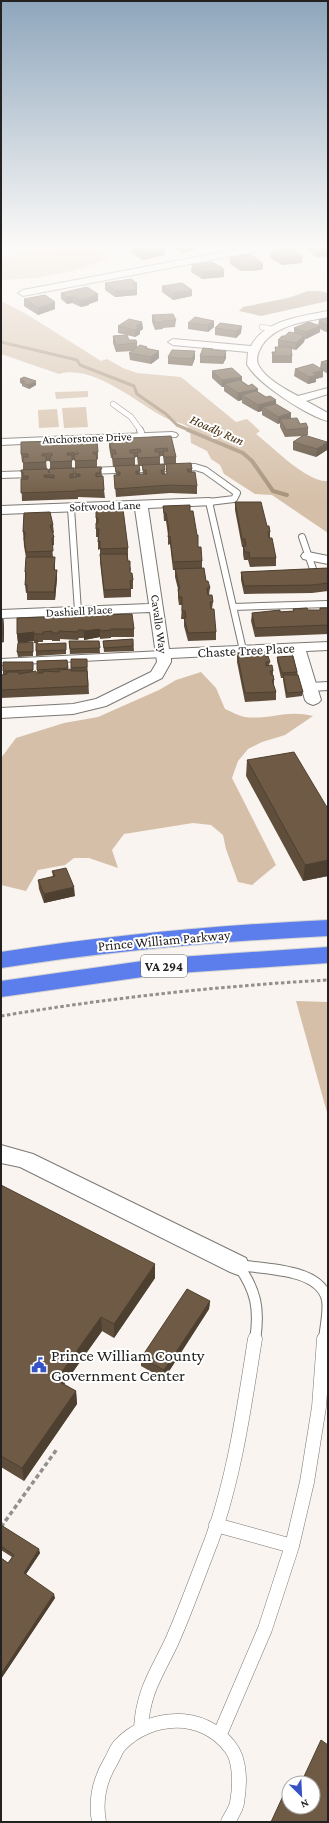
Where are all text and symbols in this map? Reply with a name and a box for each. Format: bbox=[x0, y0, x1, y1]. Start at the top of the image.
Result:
water label: Hoadly Run bbox=[188, 411, 247, 449]
street label: Anchorstone Drive bbox=[42, 429, 132, 447]
street label: Softwood Lane bbox=[69, 498, 141, 514]
street label: Cavallo Way bbox=[148, 594, 170, 655]
street label: Dashiell Place bbox=[45, 602, 113, 620]
street label: Chaste Tree Place bbox=[197, 639, 295, 661]
street label: Prince William Parkway bbox=[97, 926, 232, 954]
road number: VA 294 bbox=[141, 955, 187, 977]
place label: Prince William County Government Center bbox=[51, 1346, 205, 1385]
public building icon: Prince William County Government Center bbox=[30, 1356, 48, 1374]
north arrow bbox=[281, 1775, 321, 1815]
text: N bbox=[299, 1797, 311, 1811]

